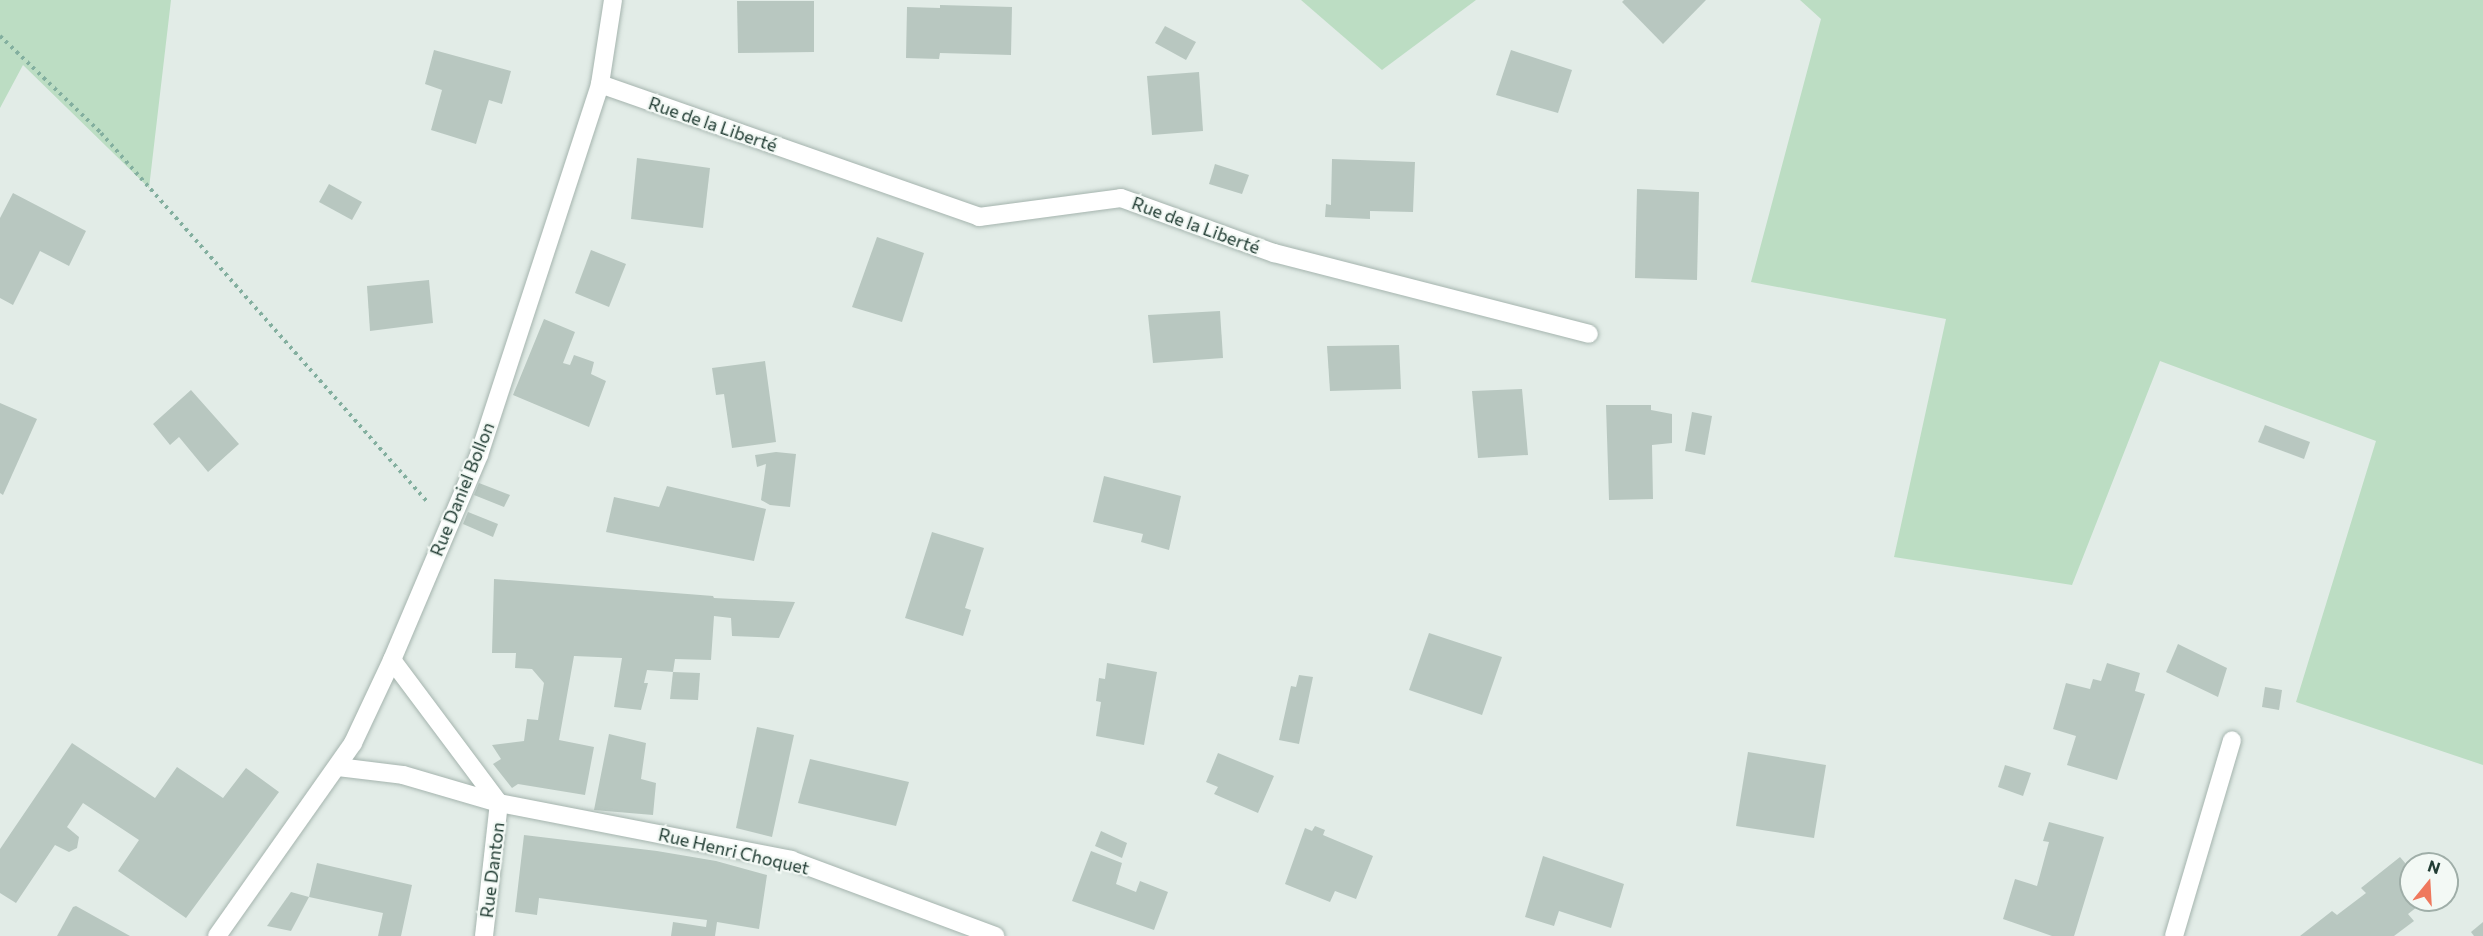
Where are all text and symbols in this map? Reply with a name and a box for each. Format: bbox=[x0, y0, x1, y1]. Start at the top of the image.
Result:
street label: Rue de la Liberté bbox=[646, 92, 780, 156]
street label: Rue de la Liberté bbox=[1129, 192, 1263, 258]
street label: Rue Daniel Bollon bbox=[425, 419, 499, 559]
street label: Rue Danton bbox=[475, 821, 509, 919]
street label: Rue Henri Choquet bbox=[656, 823, 812, 879]
north arrow bbox=[2399, 852, 2459, 912]
text: N bbox=[2425, 855, 2443, 877]

